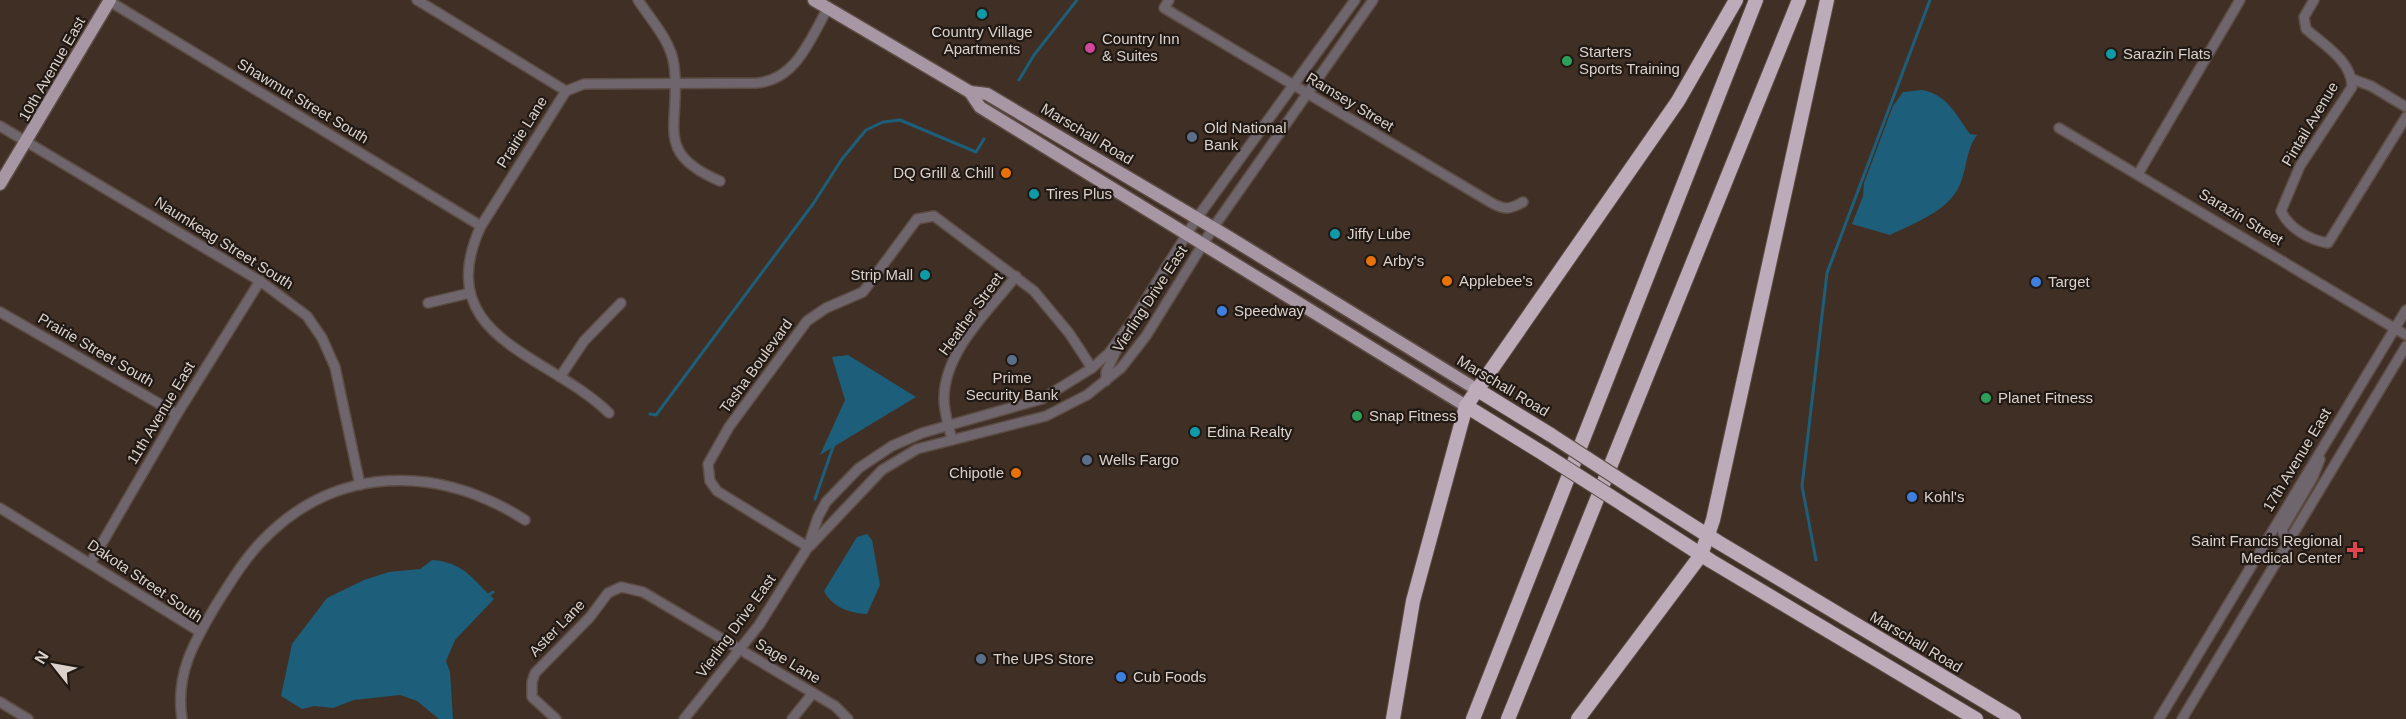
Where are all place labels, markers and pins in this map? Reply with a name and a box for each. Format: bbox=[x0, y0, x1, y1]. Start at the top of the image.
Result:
marker: Country Village Apartments bbox=[975, 7, 989, 21]
place label: Country Village Apartments bbox=[931, 23, 1033, 57]
place label: Country Inn & Suites bbox=[1102, 30, 1180, 64]
marker: Country Inn & Suites bbox=[1083, 41, 1097, 55]
place label: Starters Sports Training bbox=[1579, 43, 1680, 77]
place label: Sarazin Flats bbox=[2123, 45, 2211, 62]
marker: Sarazin Flats bbox=[2104, 47, 2118, 61]
marker: Starters Sports Training bbox=[1560, 54, 1574, 68]
place label: Old National Bank bbox=[1204, 119, 1287, 153]
marker: Old National Bank bbox=[1185, 130, 1199, 144]
place label: DQ Grill & Chill bbox=[893, 164, 994, 181]
marker: DQ Grill & Chill bbox=[999, 166, 1013, 180]
place label: Tires Plus bbox=[1046, 185, 1112, 202]
marker: Tires Plus bbox=[1027, 187, 1041, 201]
place label: Jiffy Lube bbox=[1347, 225, 1411, 242]
marker: Jiffy Lube bbox=[1328, 227, 1342, 241]
place label: Arby's bbox=[1383, 252, 1424, 269]
marker: Arby's bbox=[1364, 254, 1378, 268]
place label: Strip Mall bbox=[850, 266, 913, 283]
marker: Strip Mall bbox=[918, 268, 932, 282]
place label: Applebee's bbox=[1459, 272, 1533, 289]
place label: Target bbox=[2048, 273, 2091, 290]
marker: Applebee's bbox=[1440, 274, 1454, 288]
marker: Target bbox=[2029, 275, 2043, 289]
place label: Speedway bbox=[1234, 302, 1305, 319]
marker: Speedway bbox=[1215, 304, 1229, 318]
marker: Prime Security Bank bbox=[1005, 353, 1019, 367]
place label: Prime Security Bank bbox=[966, 369, 1059, 403]
place label: Planet Fitness bbox=[1998, 389, 2093, 406]
marker: Planet Fitness bbox=[1979, 391, 1993, 405]
place label: Snap Fitness bbox=[1369, 407, 1457, 424]
marker: Snap Fitness bbox=[1350, 409, 1364, 423]
place label: Edina Realty bbox=[1207, 423, 1293, 440]
marker: Edina Realty bbox=[1188, 425, 1202, 439]
place label: Wells Fargo bbox=[1099, 451, 1179, 468]
marker: Wells Fargo bbox=[1080, 453, 1094, 467]
place label: Chipotle bbox=[949, 464, 1004, 481]
marker: Chipotle bbox=[1009, 466, 1023, 480]
place label: Kohl's bbox=[1924, 488, 1964, 505]
marker: Kohl's bbox=[1905, 490, 1919, 504]
place label: Saint Francis Regional Medical Center bbox=[2191, 532, 2342, 566]
marker: Saint Francis Regional Medical Center bbox=[2346, 541, 2364, 559]
place label: The UPS Store bbox=[993, 650, 1094, 667]
marker: The UPS Store bbox=[974, 652, 988, 666]
place label: Cub Foods bbox=[1133, 668, 1206, 685]
marker: Cub Foods bbox=[1114, 670, 1128, 684]

